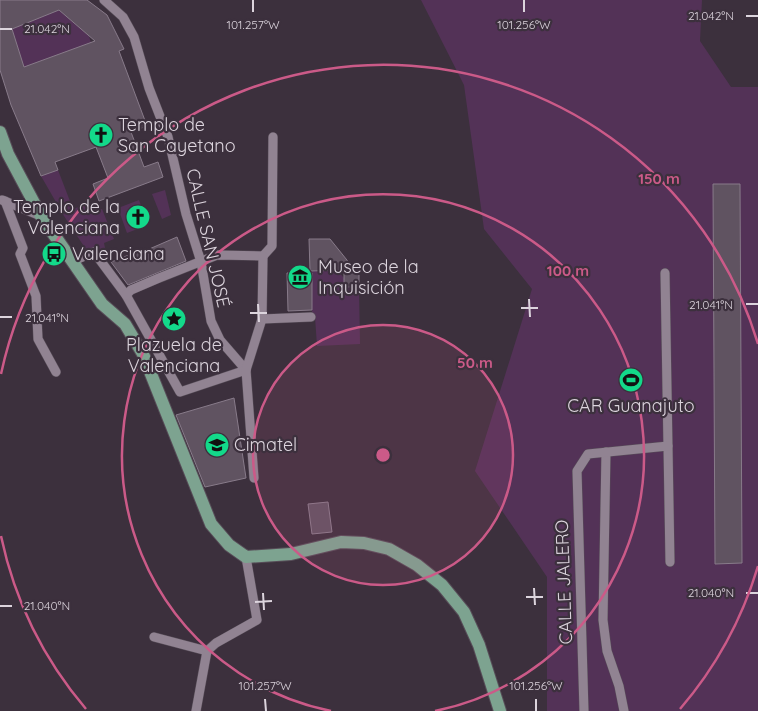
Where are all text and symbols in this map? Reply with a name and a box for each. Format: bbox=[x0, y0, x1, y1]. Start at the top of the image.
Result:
text: 21.042°N bbox=[688, 8, 734, 23]
text: 101.257°W bbox=[226, 17, 280, 32]
text: 101.256°W bbox=[497, 17, 551, 32]
text: 21.042°N bbox=[24, 21, 70, 36]
place label: Templo de San Cayetano bbox=[118, 113, 236, 157]
church icon: Templo de San Cayetano bbox=[88, 122, 114, 148]
street label: CALLE SAN JOSÉ bbox=[181, 166, 236, 310]
text: 150 m bbox=[638, 169, 680, 188]
place label: Templo de la Valenciana bbox=[13, 195, 120, 239]
church icon: Templo de la Valenciana bbox=[125, 204, 151, 230]
bus stop icon: Valenciana bbox=[41, 241, 67, 267]
place label: Valenciana bbox=[72, 242, 165, 265]
place label: Museo de la Inquisición bbox=[318, 255, 419, 299]
text: 100 m bbox=[547, 261, 589, 280]
museum icon: Museo de la Inquisición bbox=[287, 264, 313, 290]
text: 21.041°N bbox=[689, 297, 733, 312]
place icon: Plazuela de Valenciana bbox=[161, 306, 187, 332]
text: 21.041°N bbox=[25, 310, 69, 325]
place label: Plazuela de Valenciana bbox=[126, 333, 222, 377]
text: 50 m bbox=[457, 353, 493, 372]
sports icon: CAR Guanajuto bbox=[618, 367, 644, 393]
place label: CAR Guanajuto bbox=[567, 394, 695, 417]
school or university icon: Cimatel bbox=[204, 432, 230, 458]
place label: Cimatel bbox=[234, 433, 297, 456]
centre of rings bbox=[374, 446, 392, 464]
street label: CALLE JALERO bbox=[550, 519, 577, 645]
text: 21.040°N bbox=[688, 585, 734, 600]
text: 21.040°N bbox=[24, 598, 70, 613]
text: 101.257°W bbox=[238, 678, 292, 693]
text: 101.256°W bbox=[509, 678, 563, 693]

